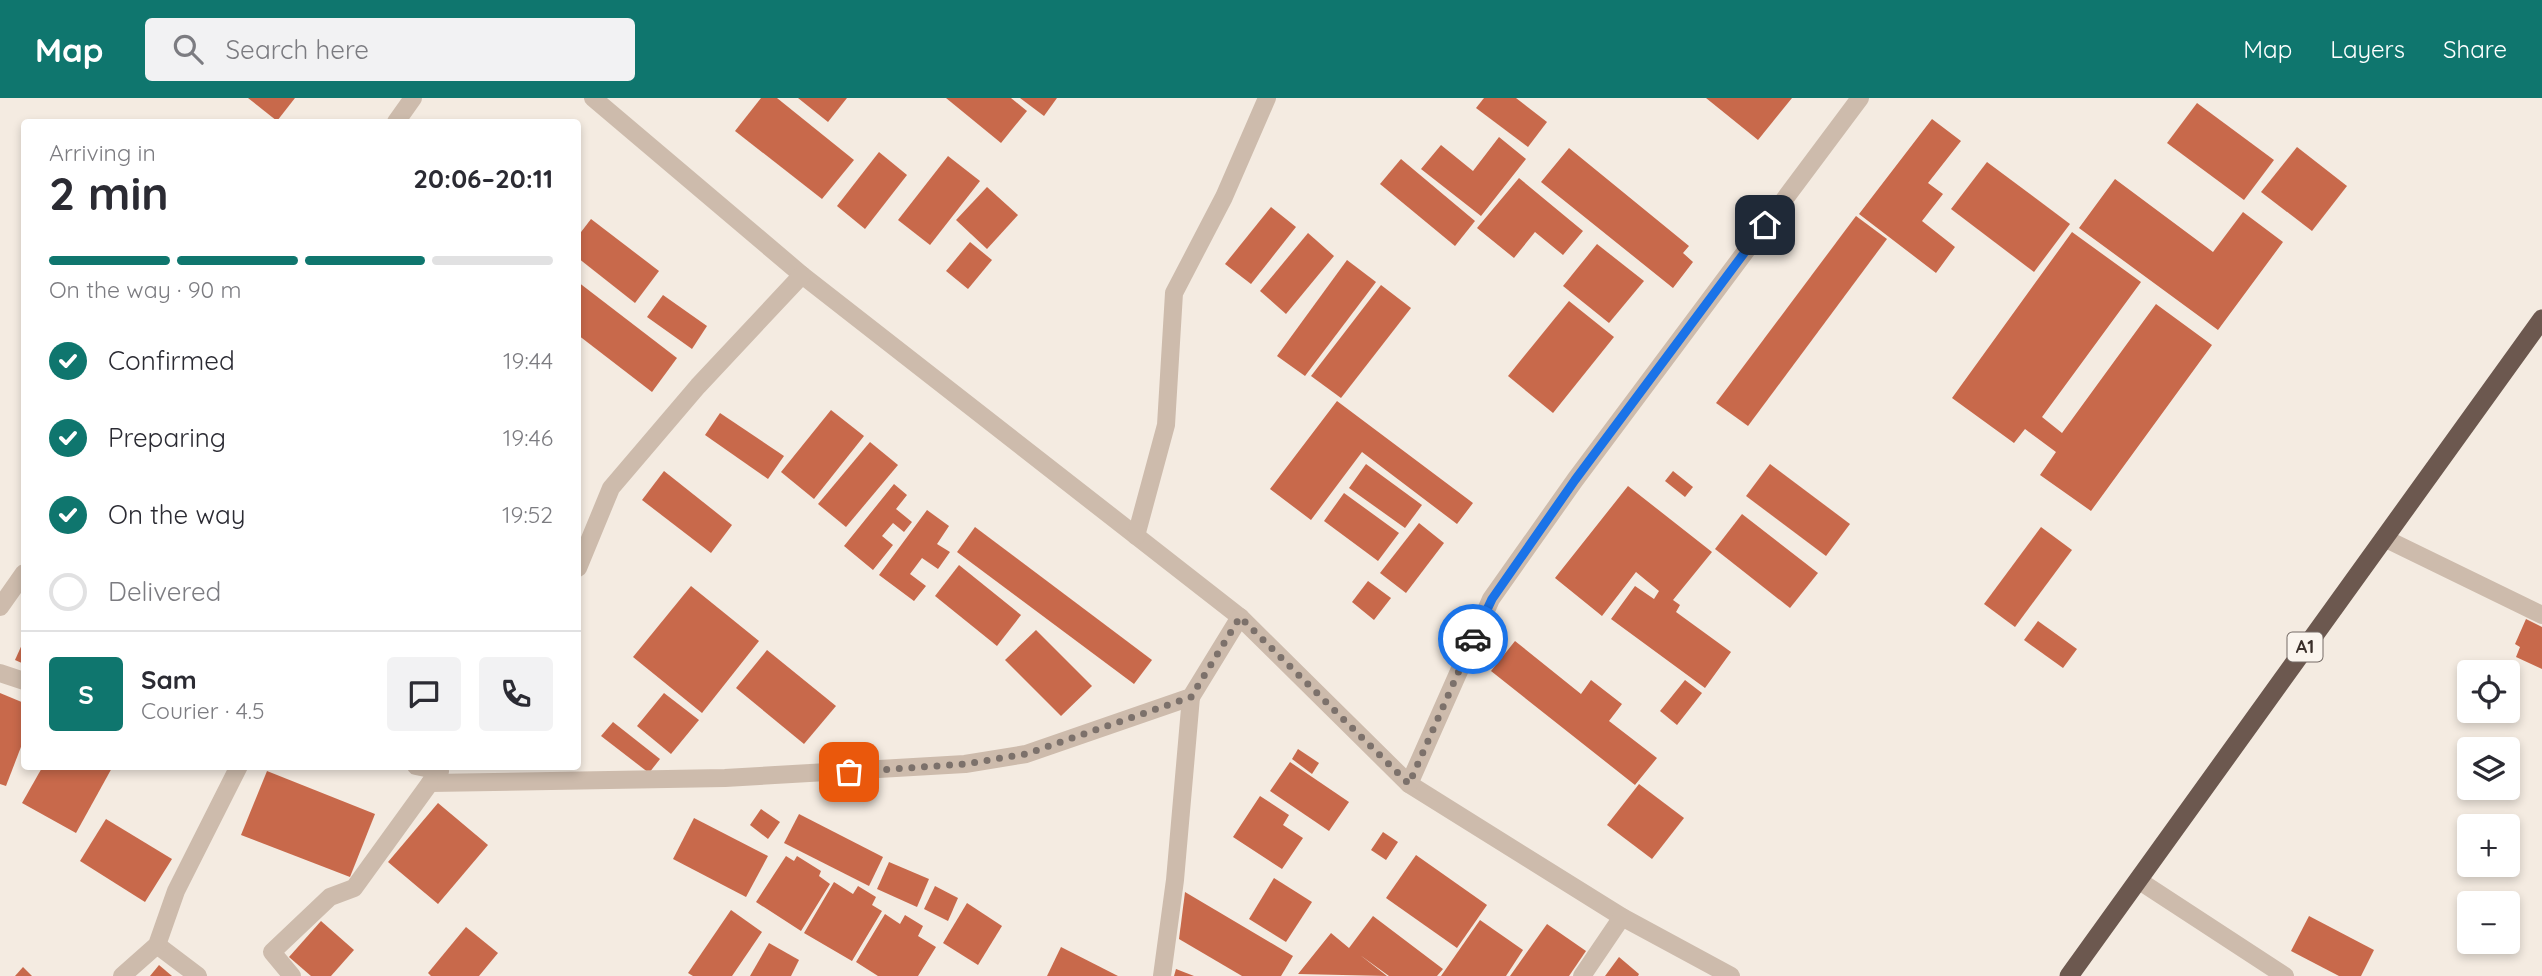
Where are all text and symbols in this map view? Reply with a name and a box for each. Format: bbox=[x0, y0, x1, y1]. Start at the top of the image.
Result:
search box bbox=[145, 18, 635, 81]
text: Map bbox=[35, 29, 103, 70]
icon: search bbox=[169, 30, 207, 68]
text: Search here bbox=[225, 33, 369, 66]
text: Map bbox=[2243, 34, 2292, 64]
text: Layers bbox=[2330, 34, 2405, 64]
text: Share bbox=[2443, 34, 2507, 64]
text: Arriving in bbox=[49, 138, 156, 167]
text: 20:06–20:11 bbox=[413, 162, 553, 195]
text: 2 min bbox=[49, 164, 169, 222]
pin bbox=[1735, 195, 1795, 255]
icon: home bbox=[1746, 206, 1784, 244]
text: On the way · 90 m bbox=[49, 275, 242, 304]
icon: check bbox=[49, 342, 87, 380]
text: Confirmed bbox=[108, 344, 235, 377]
text: 19:44 bbox=[503, 346, 553, 375]
icon: check bbox=[49, 419, 87, 457]
text: Preparing bbox=[108, 421, 226, 454]
text: 19:46 bbox=[503, 423, 553, 452]
icon: check bbox=[49, 496, 87, 534]
text: On the way bbox=[108, 498, 246, 531]
text: 19:52 bbox=[502, 500, 553, 529]
text: Delivered bbox=[108, 575, 221, 608]
courier bbox=[1438, 604, 1508, 674]
icon: car bbox=[1454, 620, 1492, 658]
road number: A1 bbox=[2288, 632, 2322, 662]
button: chat bbox=[387, 657, 461, 731]
button: phone bbox=[479, 657, 553, 731]
map controls bbox=[2457, 660, 2520, 954]
button: locate bbox=[2457, 660, 2520, 723]
text: Sam bbox=[141, 663, 197, 696]
text: S bbox=[78, 678, 94, 711]
text: Courier · 4.5 bbox=[141, 696, 265, 725]
button: layers bbox=[2457, 737, 2520, 800]
pin bbox=[819, 742, 879, 802]
icon: bag bbox=[830, 753, 868, 791]
button: + bbox=[2457, 814, 2520, 877]
button: − bbox=[2457, 891, 2520, 954]

